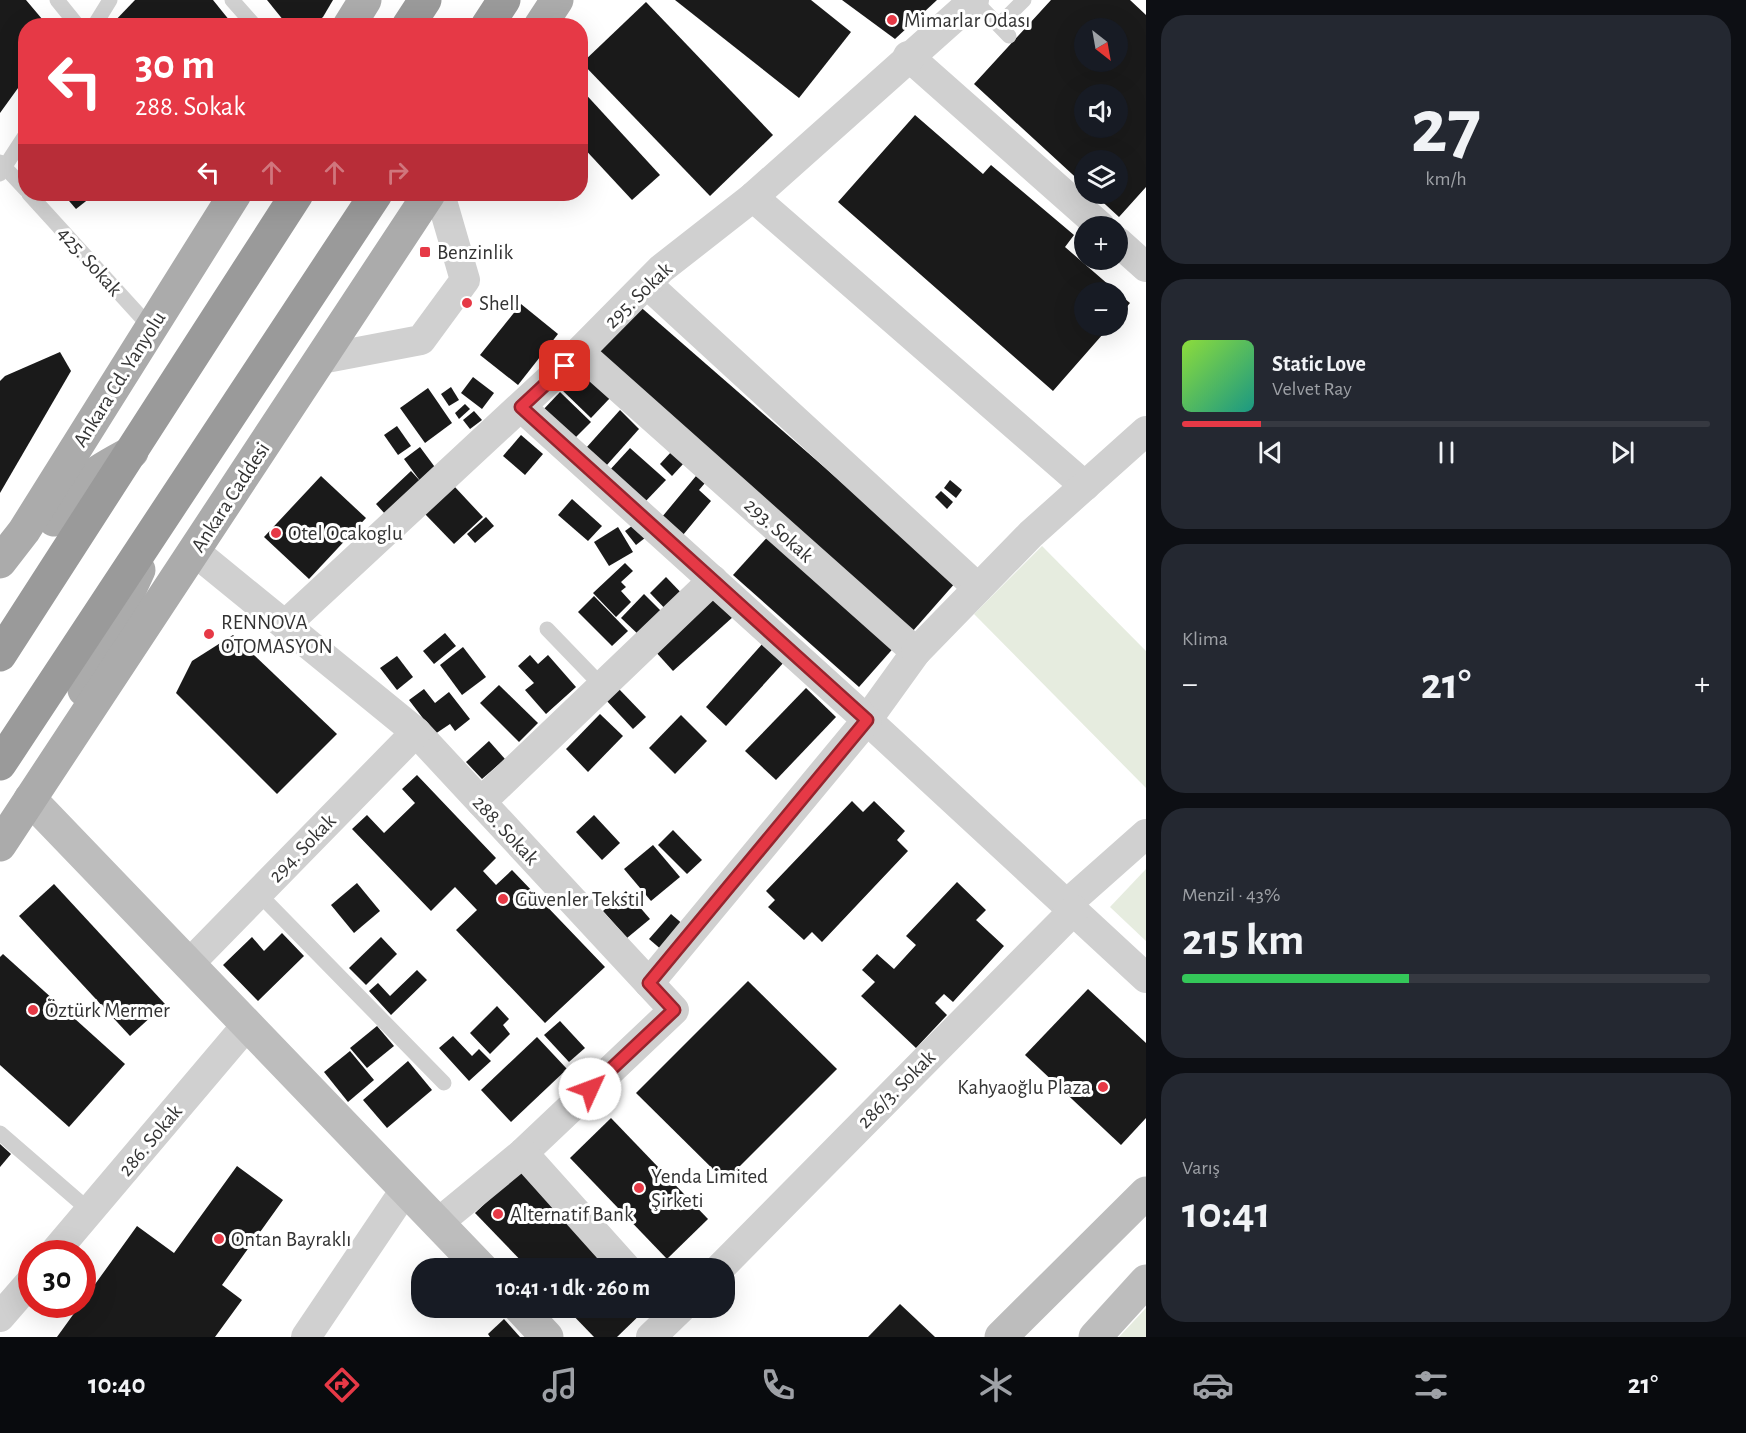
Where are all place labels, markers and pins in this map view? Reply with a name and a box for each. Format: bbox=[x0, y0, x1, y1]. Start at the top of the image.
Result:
place label: Mimarlar Odası bbox=[904, 10, 1030, 31]
marker: Mimarlar Odası bbox=[885, 13, 899, 27]
place label: Benzinlik bbox=[437, 242, 513, 263]
marker: Benzinlik bbox=[418, 245, 432, 259]
place label: Shell bbox=[479, 293, 520, 314]
marker: Shell bbox=[460, 296, 474, 310]
pin bbox=[539, 340, 590, 391]
place label: Otel Ocakoglu bbox=[288, 523, 403, 544]
marker: Otel Ocakoglu bbox=[269, 526, 283, 540]
place label: RENNOVA OTOMASYON bbox=[221, 612, 333, 657]
marker: RENNOVA OTOMASYON bbox=[202, 627, 216, 641]
place label: Güvenler Tekstil bbox=[515, 889, 645, 910]
marker: Güvenler Tekstil bbox=[496, 892, 510, 906]
place label: Öztürk Mermer bbox=[45, 999, 170, 1021]
marker: Öztürk Mermer bbox=[26, 1003, 40, 1017]
place label: Kahyaoğlu Plaza bbox=[957, 1077, 1091, 1098]
marker: Kahyaoğlu Plaza bbox=[1096, 1080, 1110, 1094]
place label: Yenda Limited Şirketi bbox=[651, 1166, 768, 1211]
marker: Yenda Limited Şirketi bbox=[632, 1181, 646, 1195]
place label: Alternatif Bank bbox=[510, 1204, 634, 1225]
marker: Alternatif Bank bbox=[491, 1207, 505, 1221]
place label: Ontan Bayraklı bbox=[231, 1229, 351, 1250]
marker: Ontan Bayraklı bbox=[212, 1232, 226, 1246]

